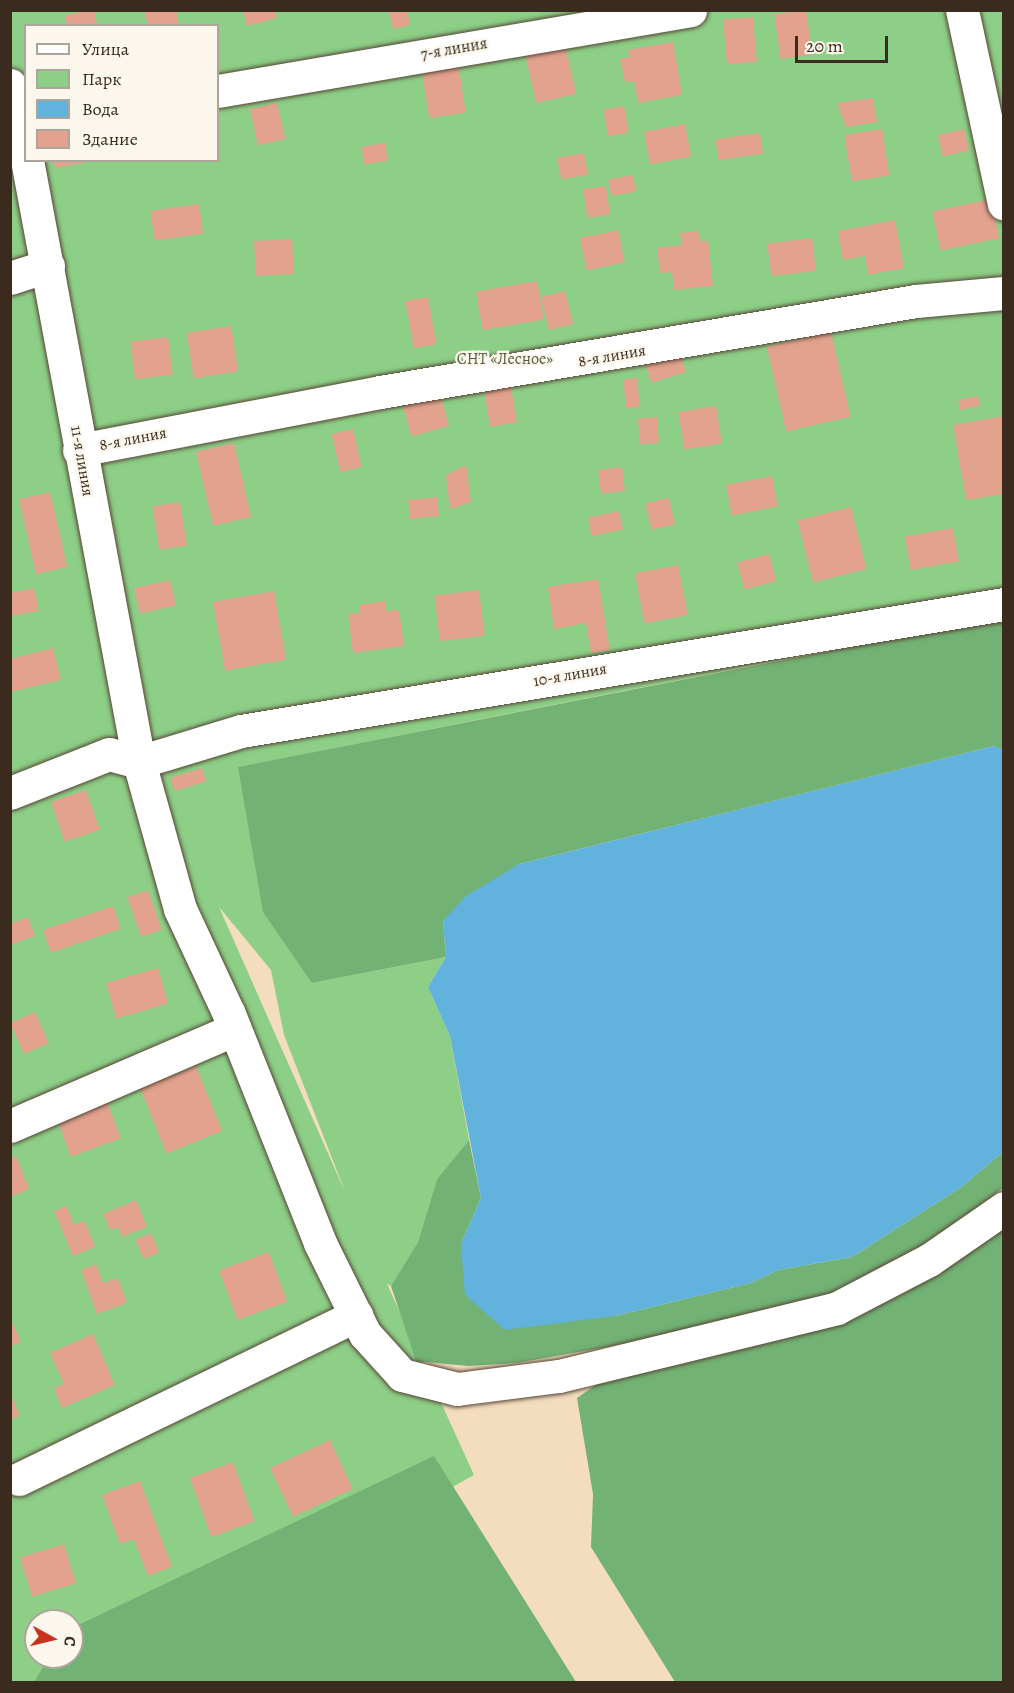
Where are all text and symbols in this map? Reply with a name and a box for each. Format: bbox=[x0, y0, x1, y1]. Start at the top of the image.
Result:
legend bbox=[24, 24, 219, 162]
scale bar bbox=[798, 24, 891, 62]
street label: 7-я линия bbox=[419, 34, 489, 64]
text: 20 m bbox=[806, 34, 843, 58]
text: Улица bbox=[82, 37, 129, 61]
text: Парк bbox=[82, 67, 122, 91]
text: Вода bbox=[82, 97, 119, 121]
text: Здание bbox=[82, 127, 138, 151]
street label: 8-я линия bbox=[577, 341, 647, 371]
park label: СНТ «Лесное» bbox=[457, 349, 553, 369]
street label: 8-я линия bbox=[98, 423, 168, 455]
street label: 11-я линия bbox=[66, 424, 98, 498]
street label: 10-я линия bbox=[532, 659, 608, 691]
north arrow bbox=[24, 1609, 84, 1669]
text: С bbox=[58, 1635, 81, 1648]

